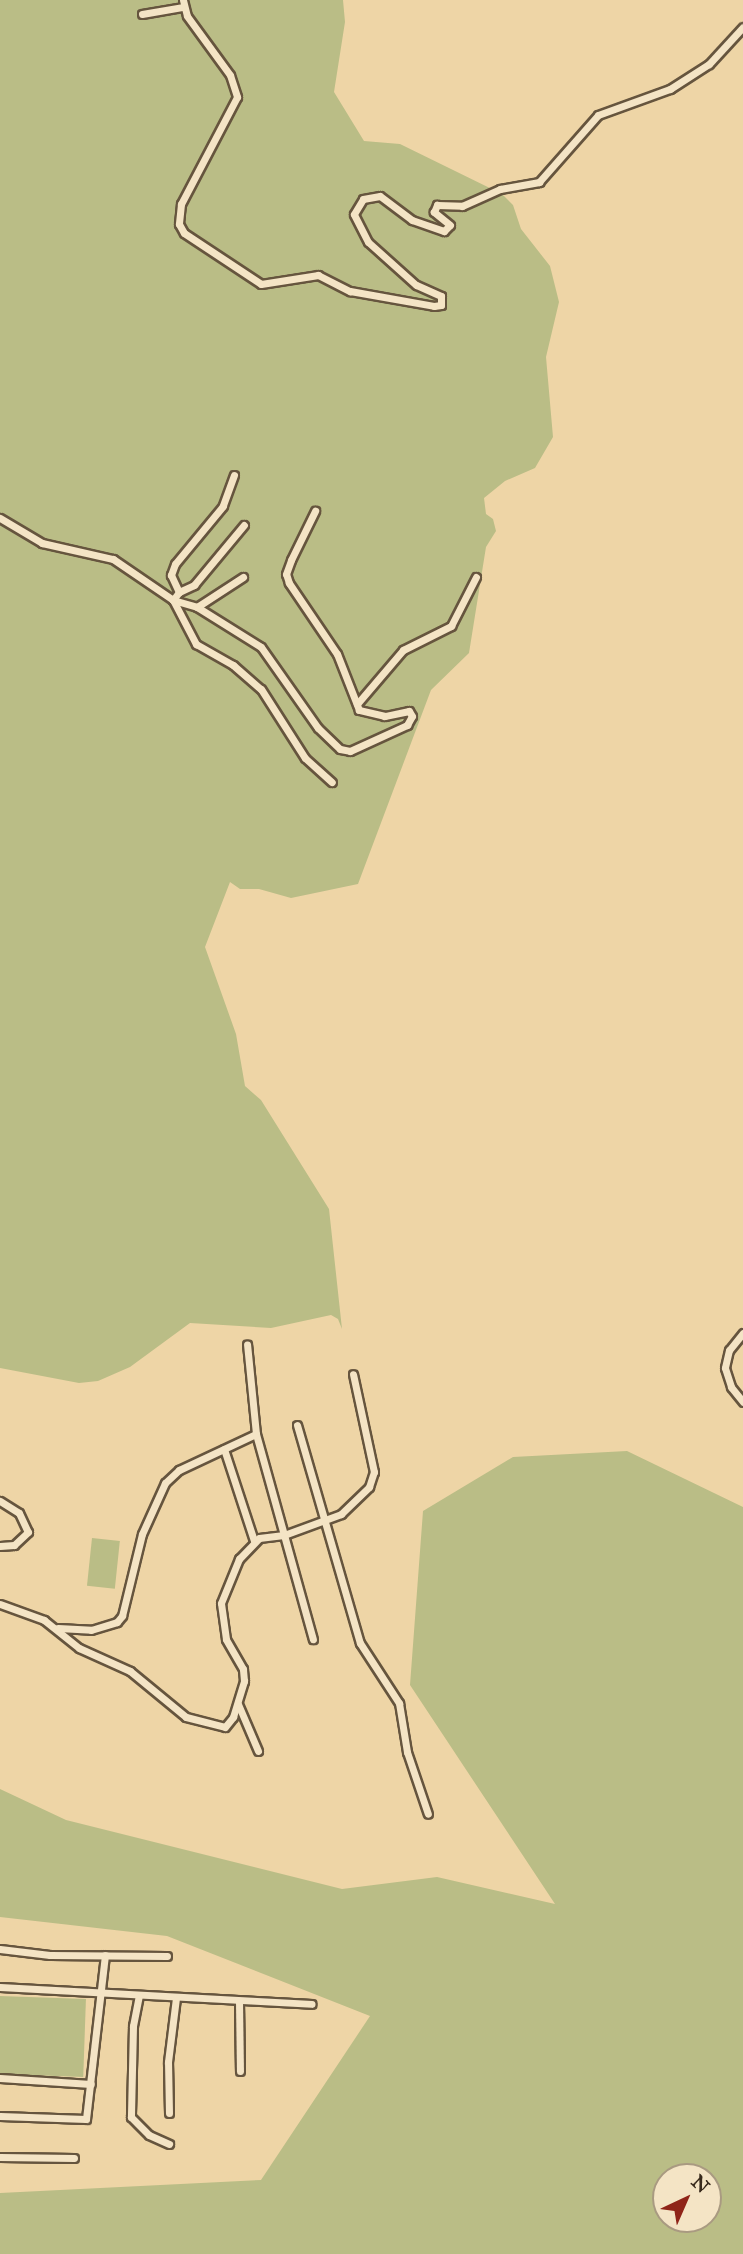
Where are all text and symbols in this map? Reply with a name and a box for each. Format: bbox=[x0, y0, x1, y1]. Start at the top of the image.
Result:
north arrow bbox=[652, 2163, 722, 2233]
text: N bbox=[687, 2170, 714, 2198]

